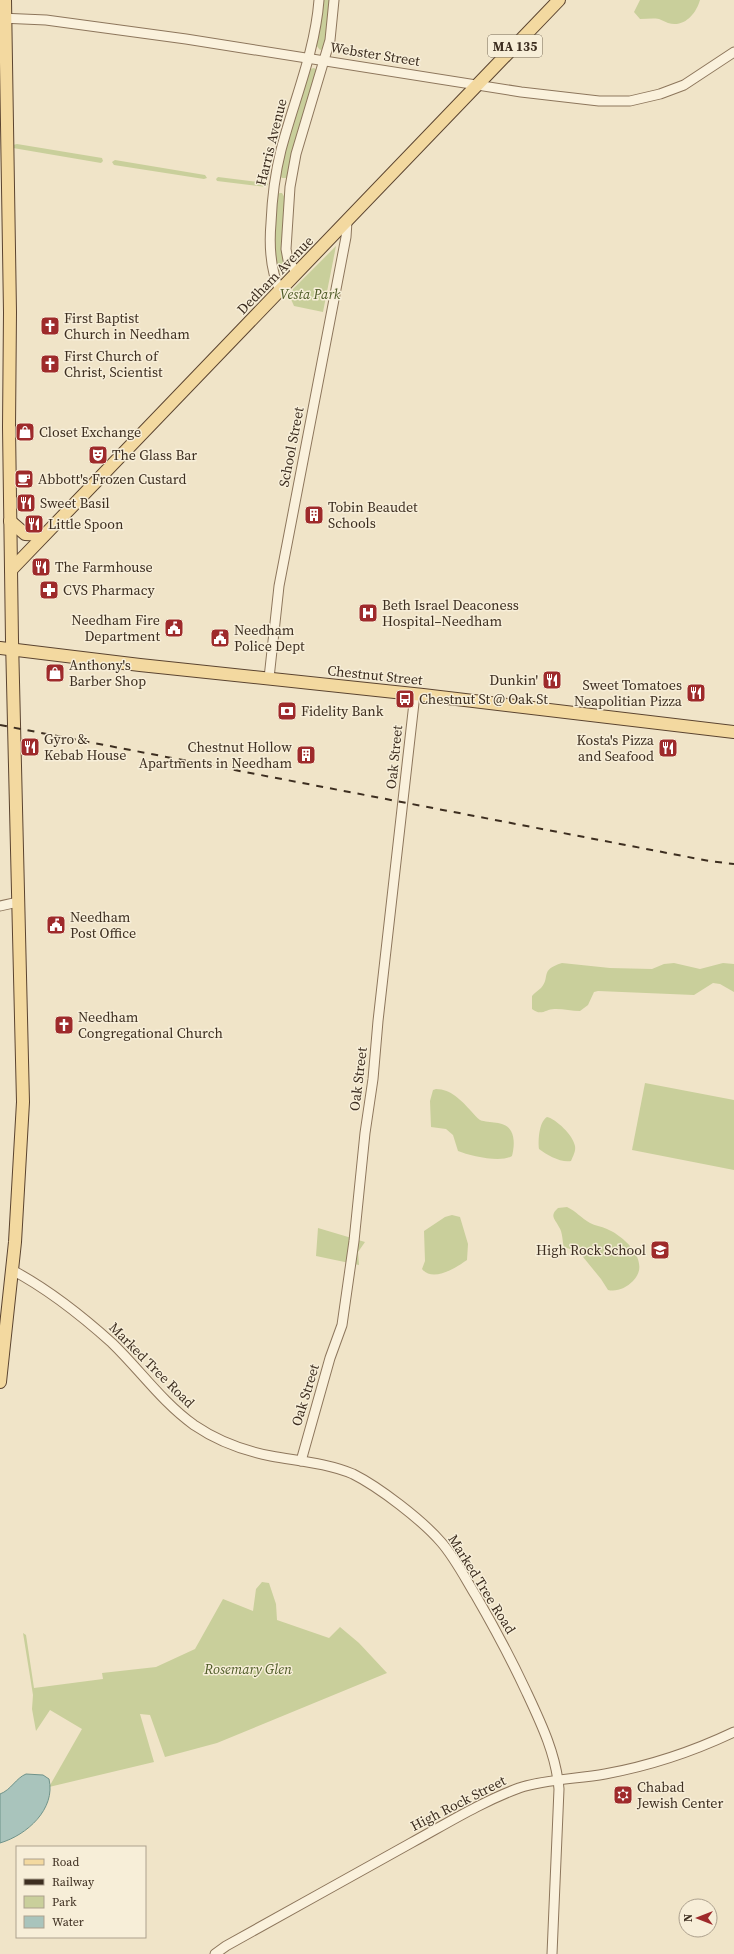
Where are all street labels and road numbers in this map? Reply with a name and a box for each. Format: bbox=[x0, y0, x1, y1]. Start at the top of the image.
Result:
road number: MA 135 bbox=[488, 35, 542, 57]
street label: Webster Street bbox=[329, 37, 422, 71]
street label: Harris Avenue bbox=[251, 96, 291, 188]
street label: Dedham Avenue bbox=[232, 231, 318, 319]
street label: School Street bbox=[273, 405, 309, 489]
street label: Chestnut Street bbox=[326, 660, 424, 690]
street label: Oak Street bbox=[381, 724, 407, 790]
street label: Oak Street bbox=[344, 1046, 372, 1112]
street label: Marked Tree Road bbox=[105, 1318, 199, 1412]
street label: Oak Street bbox=[286, 1361, 324, 1429]
street label: Marked Tree Road bbox=[443, 1530, 521, 1638]
street label: High Rock Street bbox=[407, 1770, 509, 1836]

